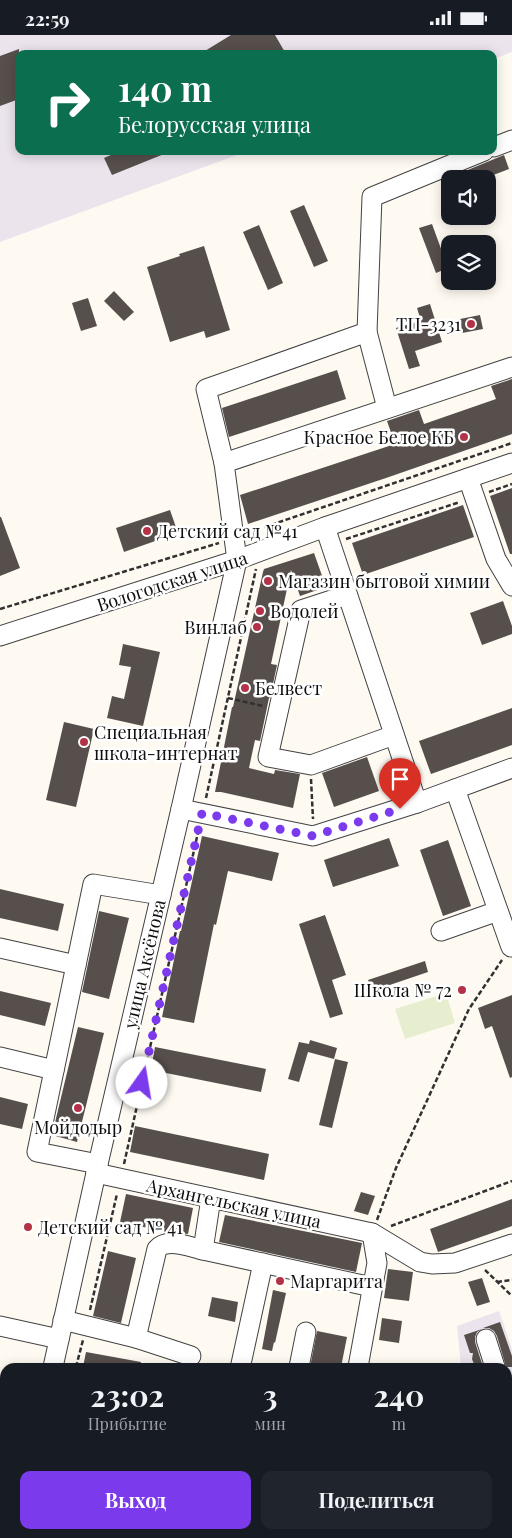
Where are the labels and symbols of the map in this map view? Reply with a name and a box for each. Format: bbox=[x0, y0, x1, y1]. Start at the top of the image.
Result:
place label: ТП-3231 bbox=[396, 312, 461, 336]
marker: ТП-3231 bbox=[465, 318, 477, 330]
place label: Красное Белое КБ bbox=[303, 425, 454, 449]
marker: Красное Белое КБ bbox=[458, 431, 470, 443]
place label: Детский сад №41 bbox=[157, 519, 298, 543]
marker: Детский сад №41 bbox=[141, 525, 153, 537]
street label: Вологодская улица bbox=[94, 545, 250, 617]
place label: Магазин бытовой химии bbox=[278, 569, 490, 593]
marker: Магазин бытовой химии bbox=[262, 575, 274, 587]
place label: Водолей bbox=[270, 599, 339, 623]
marker: Водолей bbox=[254, 605, 266, 617]
place label: Винлаб bbox=[184, 615, 247, 639]
marker: Винлаб bbox=[251, 621, 263, 633]
place label: Белвест bbox=[255, 676, 322, 700]
marker: Белвест bbox=[239, 682, 251, 694]
place label: Специальная школа-интернат bbox=[94, 720, 237, 765]
marker: Специальная школа-интернат bbox=[78, 736, 90, 748]
pin bbox=[379, 758, 421, 809]
street label: улица Аксёнова bbox=[117, 897, 171, 1032]
place label: Школа № 72 bbox=[354, 978, 452, 1002]
marker: Школа № 72 bbox=[456, 984, 468, 996]
position arrow bbox=[115, 1056, 167, 1108]
marker: Мойдодыр bbox=[72, 1102, 84, 1114]
place label: Мойдодыр bbox=[34, 1115, 122, 1139]
street label: Архангельская улица bbox=[143, 1173, 324, 1233]
place label: Детский сад № 41 bbox=[38, 1215, 183, 1239]
marker: Детский сад № 41 bbox=[22, 1221, 34, 1233]
place label: Маргарита bbox=[290, 1269, 383, 1293]
marker: Маргарита bbox=[274, 1275, 286, 1287]

